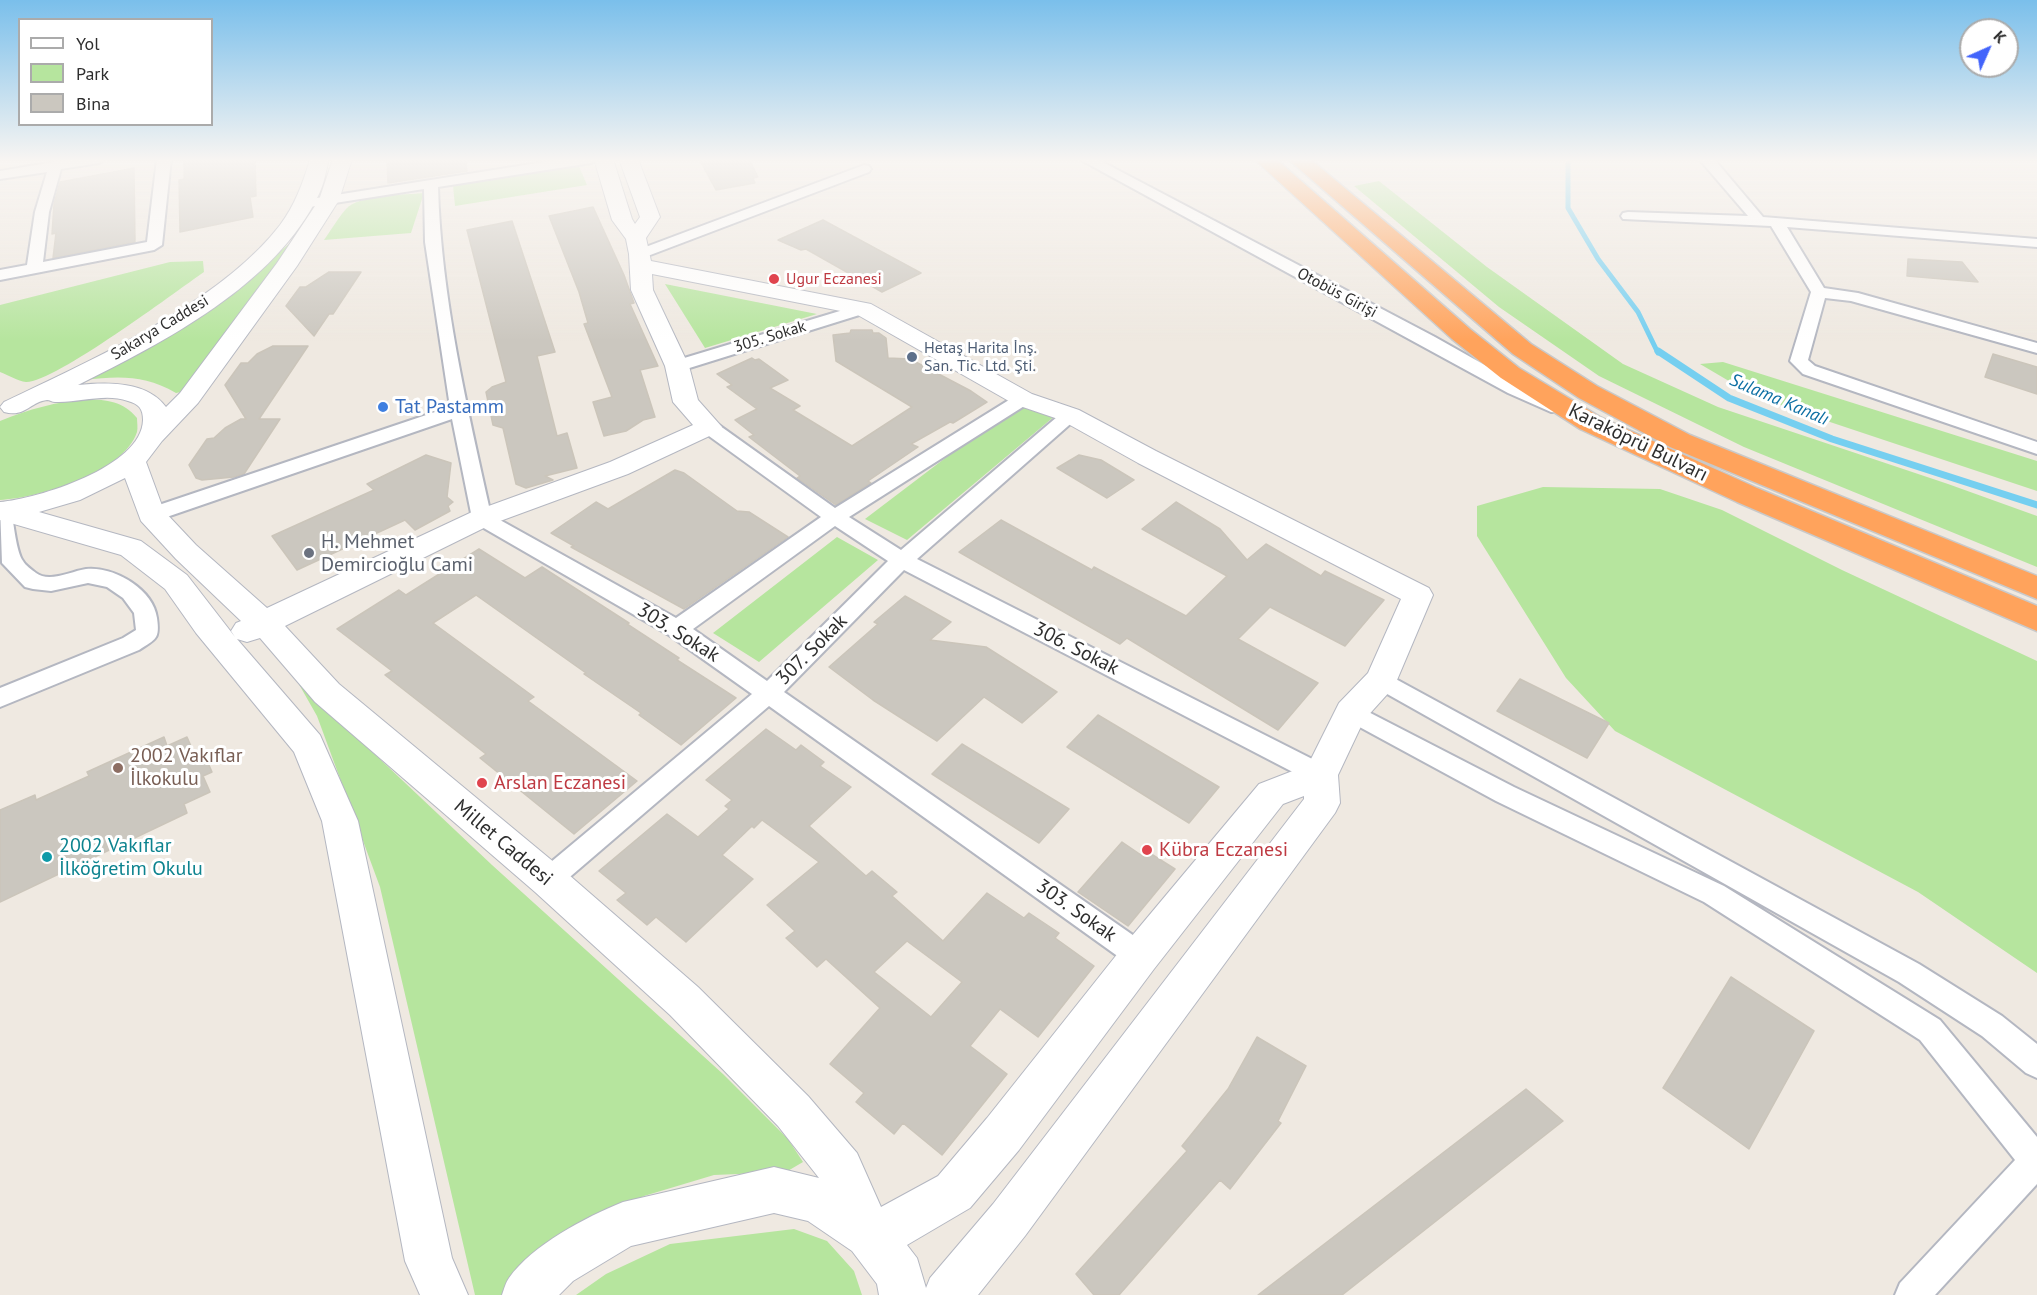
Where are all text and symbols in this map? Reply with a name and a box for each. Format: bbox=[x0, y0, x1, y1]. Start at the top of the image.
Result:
legend bbox=[18, 18, 213, 126]
north arrow bbox=[1959, 18, 2019, 78]
text: K bbox=[1990, 26, 2011, 47]
text: Yol bbox=[76, 32, 99, 55]
text: Park bbox=[76, 62, 109, 85]
text: Bina bbox=[76, 92, 110, 115]
street label: Otobüs Girişi bbox=[1294, 264, 1380, 322]
place label: Ugur Eczanesi bbox=[786, 269, 882, 289]
marker: Ugur Eczanesi bbox=[767, 272, 781, 286]
street label: Sakarya Caddesi bbox=[108, 291, 212, 365]
street label: 305. Sokak bbox=[732, 317, 808, 357]
place label: Hetaş Harita İnş. San. Tic. Ltd. Şti. bbox=[924, 338, 1037, 376]
marker: Hetaş Harita İnş. San. Tic. Ltd. Şti. bbox=[905, 350, 919, 364]
water label: Sulama Kanalı bbox=[1726, 369, 1832, 431]
place label: Tat Pastamm bbox=[395, 395, 504, 419]
street label: Karaköprü Bulvarı bbox=[1564, 399, 1712, 487]
marker: Tat Pastamm bbox=[376, 400, 390, 414]
place label: H. Mehmet Demircioğlu Cami bbox=[321, 530, 473, 577]
marker: H. Mehmet Demircioğlu Cami bbox=[302, 546, 316, 560]
street label: 303. Sokak bbox=[632, 598, 724, 668]
street label: 307. Sokak bbox=[772, 610, 852, 690]
street label: 306. Sokak bbox=[1029, 617, 1123, 681]
place label: 2002 Vakıflar İlkokulu bbox=[130, 744, 243, 791]
marker: 2002 Vakıflar İlkokulu bbox=[111, 761, 125, 775]
place label: Arslan Eczanesi bbox=[494, 771, 626, 795]
marker: Arslan Eczanesi bbox=[475, 776, 489, 790]
street label: Millet Caddesi bbox=[449, 795, 557, 891]
place label: 2002 Vakıflar İlköğretim Okulu bbox=[59, 834, 203, 881]
place label: Kübra Eczanesi bbox=[1159, 838, 1288, 862]
marker: Kübra Eczanesi bbox=[1140, 843, 1154, 857]
marker: 2002 Vakıflar İlköğretim Okulu bbox=[40, 850, 54, 864]
street label: 303. Sokak bbox=[1031, 875, 1121, 947]

